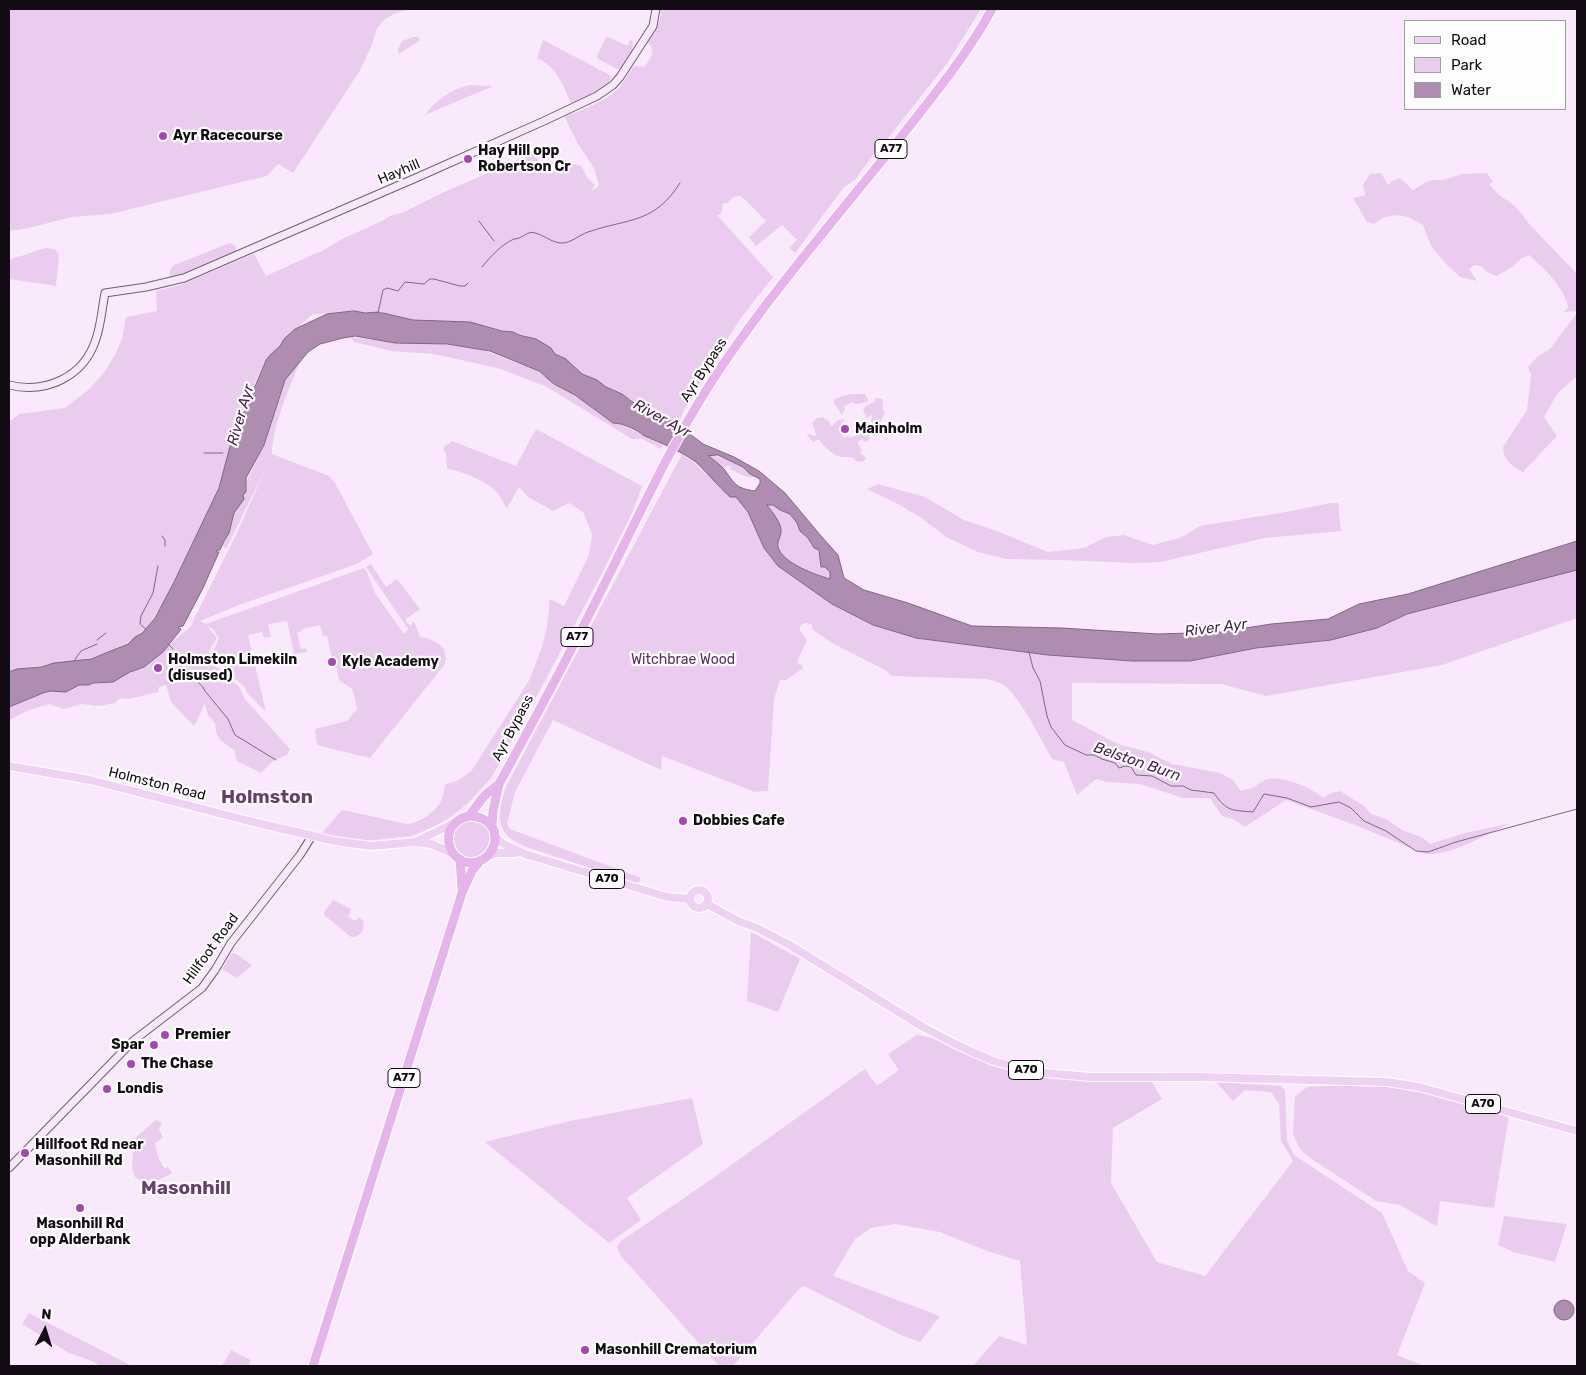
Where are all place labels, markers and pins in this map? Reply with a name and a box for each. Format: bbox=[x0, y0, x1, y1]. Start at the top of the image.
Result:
place label: Ayr Racecourse bbox=[173, 128, 283, 144]
marker: Ayr Racecourse bbox=[157, 130, 169, 142]
place label: Hay Hill opp Robertson Cr bbox=[478, 143, 571, 176]
marker: Hay Hill opp Robertson Cr bbox=[462, 153, 474, 165]
place label: Mainholm bbox=[855, 421, 922, 437]
marker: Mainholm bbox=[839, 423, 851, 435]
place label: Holmston Limekiln (disused) bbox=[168, 652, 297, 684]
place label: Kyle Academy bbox=[342, 654, 439, 670]
marker: Kyle Academy bbox=[326, 656, 338, 668]
marker: Holmston Limekiln (disused) bbox=[152, 662, 164, 674]
place label: Dobbies Cafe bbox=[693, 813, 785, 829]
marker: Dobbies Cafe bbox=[677, 815, 689, 827]
place label: Premier bbox=[175, 1027, 231, 1043]
marker: Premier bbox=[159, 1029, 171, 1041]
place label: Spar bbox=[111, 1037, 144, 1053]
marker: Spar bbox=[148, 1039, 160, 1051]
place label: The Chase bbox=[141, 1056, 213, 1072]
marker: The Chase bbox=[125, 1058, 137, 1070]
place label: Londis bbox=[117, 1081, 163, 1097]
marker: Londis bbox=[101, 1083, 113, 1095]
place label: Hillfoot Rd near Masonhill Rd bbox=[35, 1137, 143, 1170]
marker: Hillfoot Rd near Masonhill Rd bbox=[19, 1147, 31, 1159]
marker: Masonhill Rd opp Alderbank bbox=[74, 1202, 86, 1214]
place label: Masonhill Rd opp Alderbank bbox=[29, 1216, 131, 1248]
place label: Masonhill Crematorium bbox=[595, 1342, 757, 1358]
marker: Masonhill Crematorium bbox=[579, 1344, 591, 1356]

